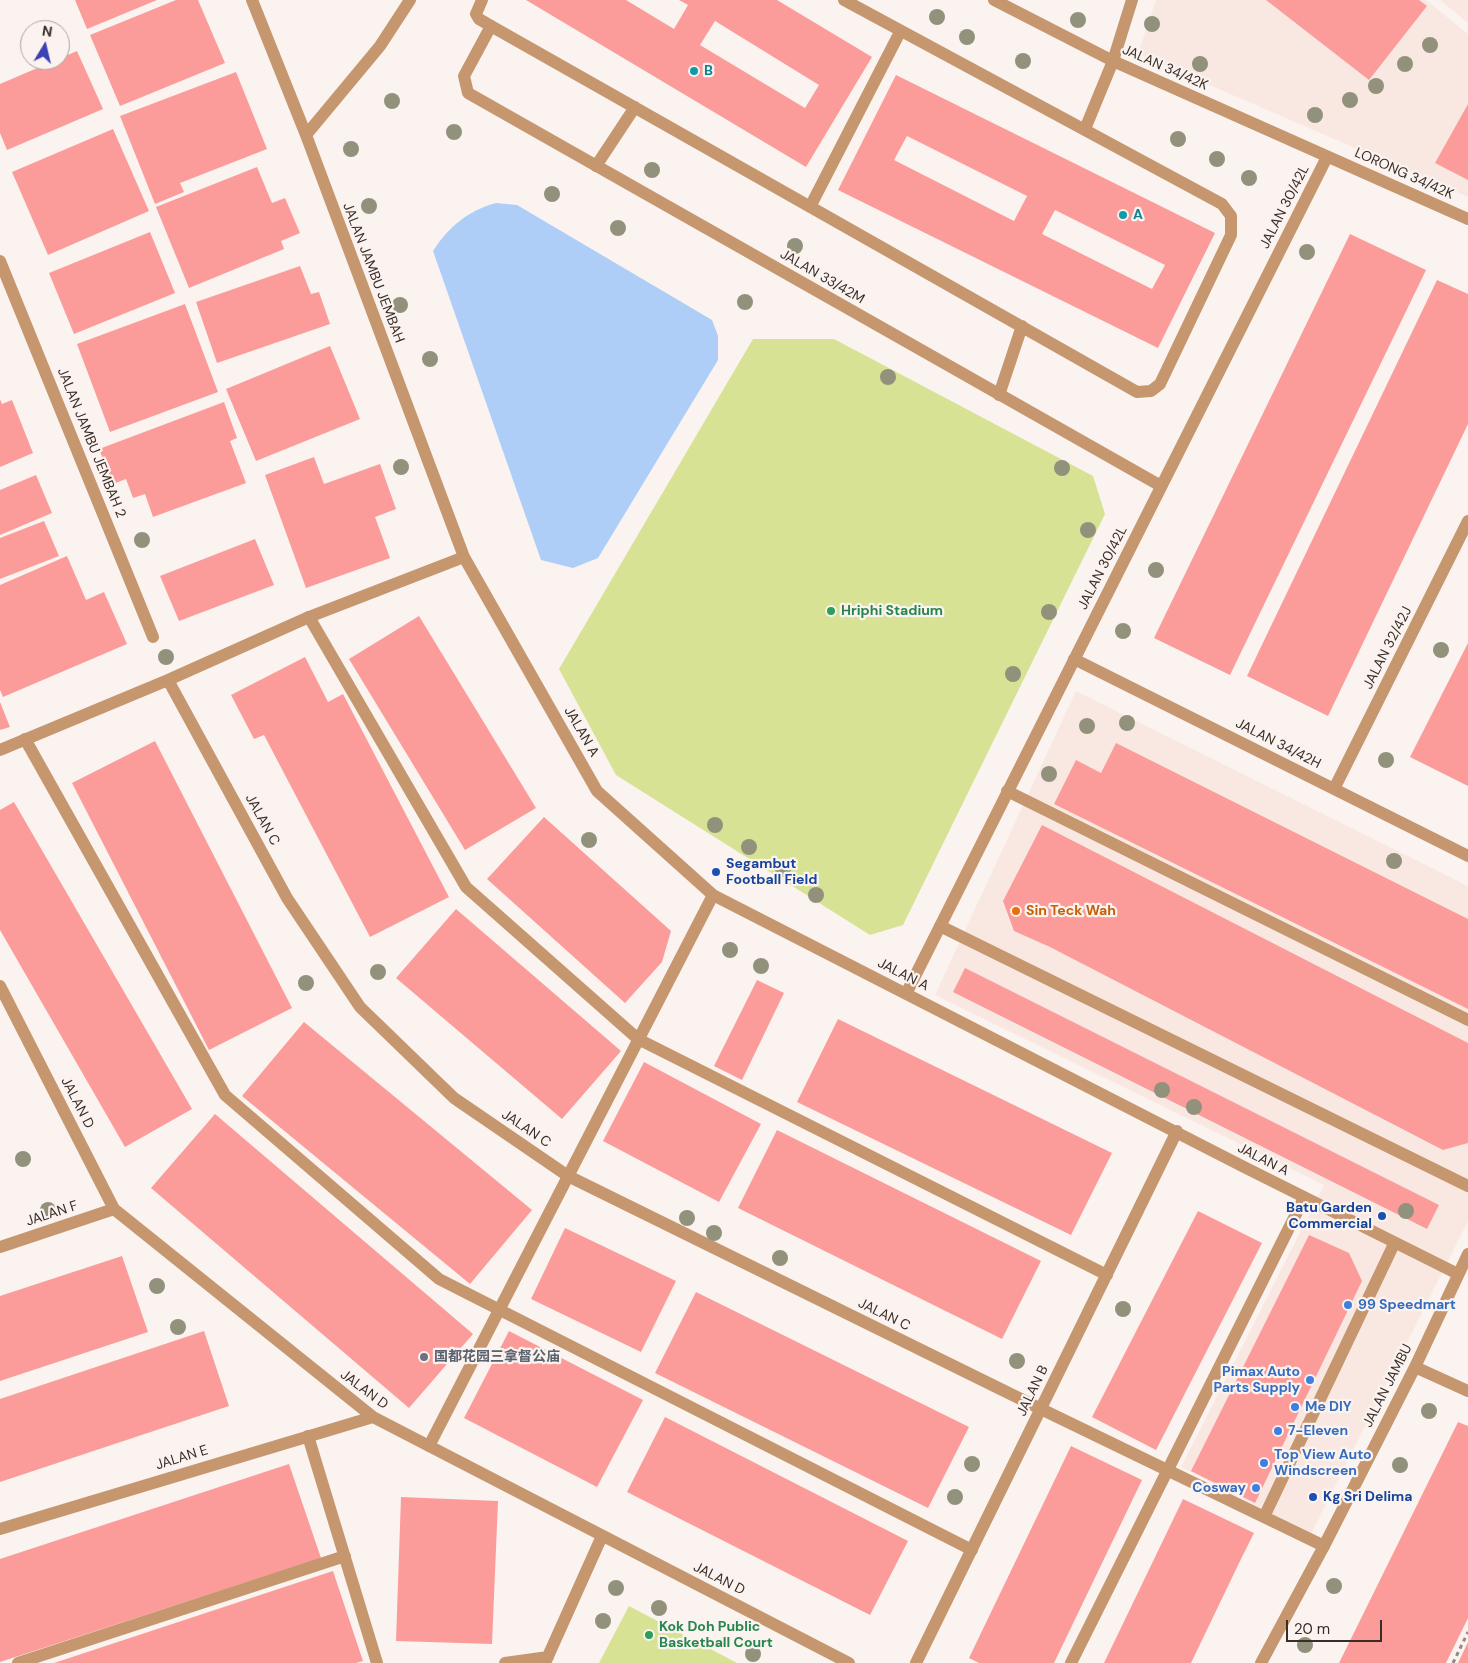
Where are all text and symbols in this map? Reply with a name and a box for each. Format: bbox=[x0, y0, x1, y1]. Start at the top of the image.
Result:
north arrow bbox=[20, 20, 70, 70]
text: N bbox=[41, 21, 54, 41]
street label: JALAN 34/42K bbox=[1120, 42, 1210, 94]
place label: B bbox=[704, 63, 713, 79]
marker: B bbox=[688, 65, 700, 77]
street label: LORONG 34/42K bbox=[1352, 145, 1456, 203]
street label: JALAN 30/42L bbox=[1257, 162, 1313, 252]
street label: JALAN JAMBU JEMBAH bbox=[339, 201, 407, 345]
place label: A bbox=[1133, 207, 1143, 223]
marker: A bbox=[1117, 209, 1129, 221]
street label: JALAN 33/42M bbox=[777, 246, 867, 308]
street label: JALAN JAMBU JEMBAH 2 bbox=[53, 365, 129, 521]
street label: JALAN 30/42L bbox=[1075, 523, 1131, 613]
place label: Hriphi Stadium bbox=[841, 603, 943, 619]
street label: JALAN 32/42J bbox=[1360, 604, 1416, 692]
marker: Hriphi Stadium bbox=[825, 605, 837, 617]
street label: JALAN A bbox=[560, 704, 602, 760]
street label: JALAN 34/42H bbox=[1233, 715, 1323, 773]
street label: JALAN C bbox=[241, 791, 283, 849]
place label: Segambut Football Field bbox=[726, 856, 817, 889]
marker: Segambut Football Field bbox=[710, 866, 722, 878]
place label: Sin Teck Wah bbox=[1026, 903, 1116, 919]
marker: Sin Teck Wah bbox=[1010, 905, 1022, 917]
street label: JALAN A bbox=[875, 955, 931, 995]
street label: JALAN D bbox=[57, 1074, 97, 1132]
street label: JALAN C bbox=[498, 1106, 554, 1152]
street label: JALAN A bbox=[1235, 1140, 1291, 1180]
street label: JALAN F bbox=[24, 1198, 80, 1230]
place label: Batu Garden Commercial bbox=[1286, 1200, 1372, 1232]
marker: Batu Garden Commercial bbox=[1376, 1210, 1388, 1222]
street label: JALAN C bbox=[855, 1295, 913, 1335]
place label: 99 Speedmart bbox=[1358, 1297, 1456, 1313]
marker: 99 Speedmart bbox=[1342, 1299, 1354, 1311]
street label: JALAN JAMBU bbox=[1360, 1342, 1416, 1430]
place label: 国都花园三拿督公庙 bbox=[434, 1349, 560, 1365]
marker: 国都花园三拿督公庙 bbox=[418, 1351, 430, 1363]
street label: JALAN B bbox=[1014, 1363, 1052, 1419]
place label: Pimax Auto Parts Supply bbox=[1214, 1364, 1300, 1396]
street label: JALAN D bbox=[337, 1367, 391, 1413]
marker: Pimax Auto Parts Supply bbox=[1304, 1374, 1316, 1386]
place label: Me DIY bbox=[1305, 1399, 1352, 1415]
marker: Me DIY bbox=[1289, 1401, 1301, 1413]
place label: 7-Eleven bbox=[1288, 1423, 1348, 1439]
marker: 7-Eleven bbox=[1272, 1425, 1284, 1437]
street label: JALAN E bbox=[154, 1442, 210, 1474]
place label: Top View Auto Windscreen bbox=[1274, 1447, 1372, 1480]
marker: Top View Auto Windscreen bbox=[1258, 1457, 1270, 1469]
place label: Cosway bbox=[1192, 1480, 1246, 1496]
marker: Cosway bbox=[1250, 1482, 1262, 1494]
place label: Kg Sri Delima bbox=[1323, 1489, 1412, 1505]
marker: Kg Sri Delima bbox=[1307, 1491, 1319, 1503]
street label: JALAN D bbox=[690, 1559, 748, 1599]
scale bar bbox=[1288, 1610, 1384, 1642]
place label: Kok Doh Public Basketball Court bbox=[659, 1619, 773, 1651]
text: 20 m bbox=[1294, 1619, 1330, 1639]
marker: Kok Doh Public Basketball Court bbox=[643, 1629, 655, 1641]

